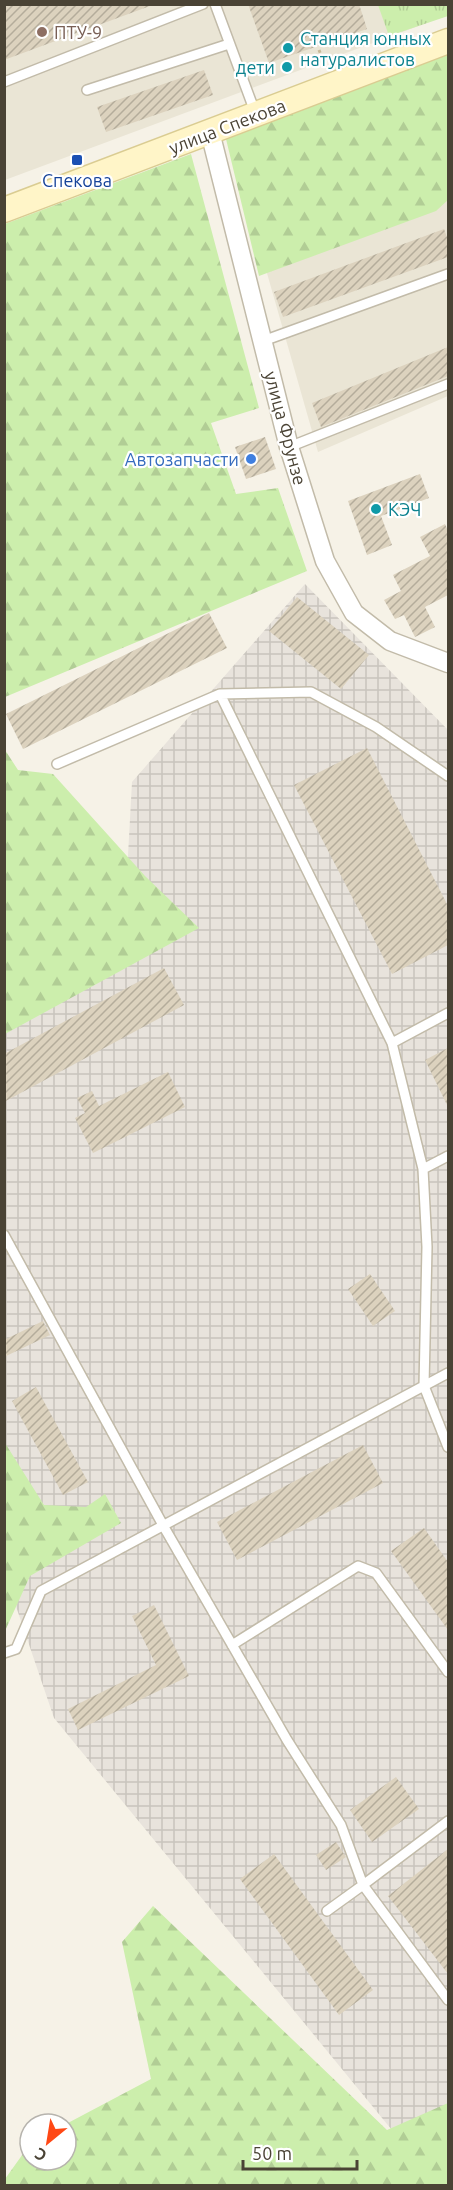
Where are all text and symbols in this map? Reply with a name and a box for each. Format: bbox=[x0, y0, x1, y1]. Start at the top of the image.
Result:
place label: ПТУ-9 bbox=[54, 22, 102, 42]
marker: ПТУ-9 bbox=[35, 25, 49, 39]
place label: Станция юнных натуралистов bbox=[300, 28, 431, 69]
marker: Станция юнных натуралистов bbox=[281, 41, 295, 55]
place label: дети bbox=[236, 57, 275, 77]
marker: дети bbox=[280, 60, 294, 74]
street label: улица Спекова bbox=[166, 95, 288, 157]
marker: Спекова bbox=[70, 153, 84, 167]
place label: Спекова bbox=[42, 170, 112, 190]
street label: улица Фрунзе bbox=[261, 369, 311, 487]
place label: Автозапчасти bbox=[125, 449, 239, 469]
marker: Автозапчасти bbox=[244, 452, 258, 466]
place label: КЭЧ bbox=[388, 499, 421, 519]
marker: КЭЧ bbox=[369, 502, 383, 516]
north arrow bbox=[18, 2112, 78, 2172]
scale bar bbox=[243, 2133, 357, 2171]
text: 50 m bbox=[252, 2143, 292, 2163]
text: С bbox=[32, 2145, 49, 2165]

